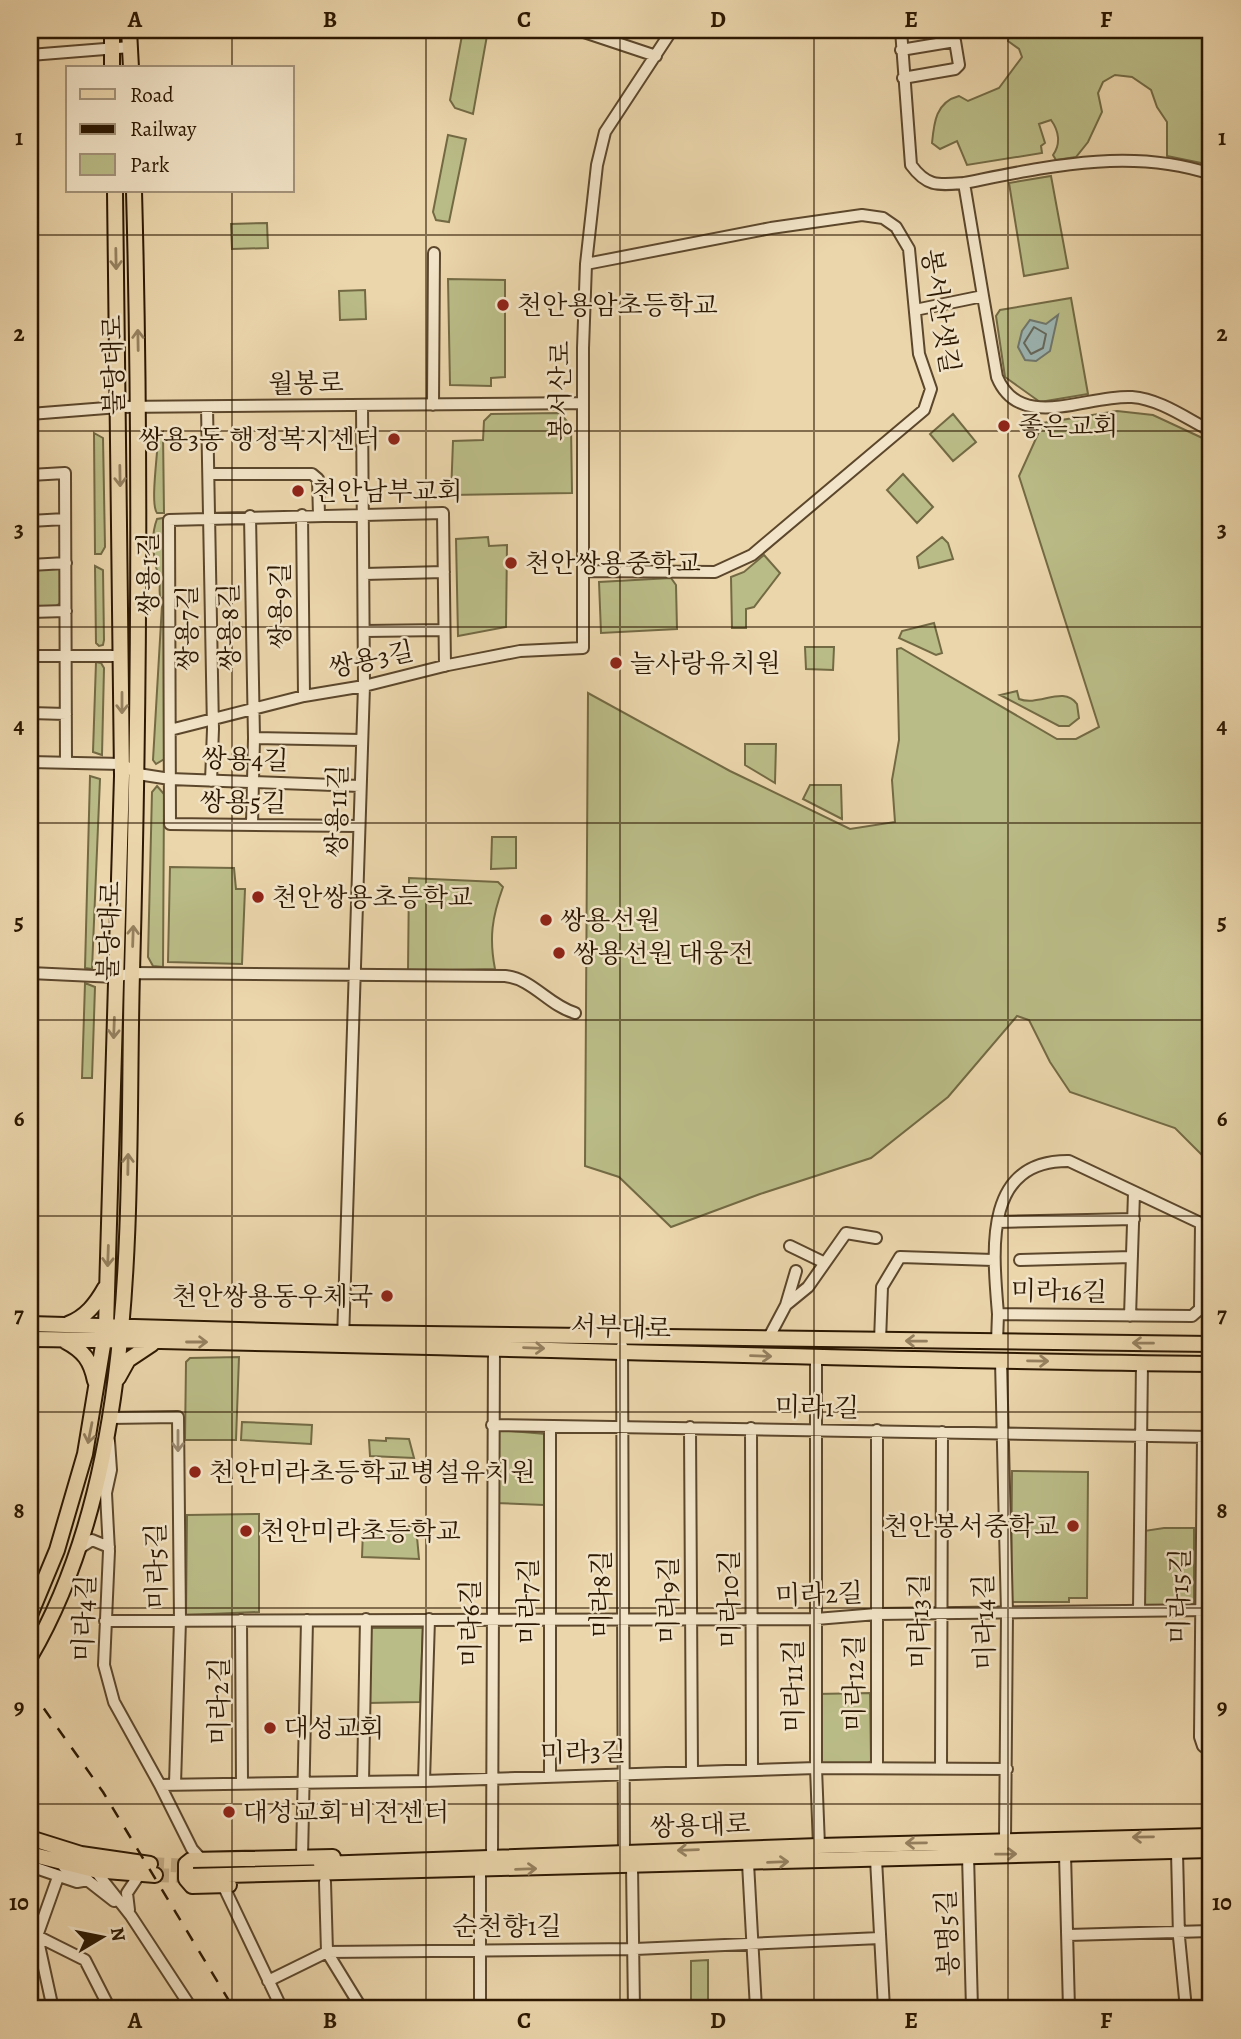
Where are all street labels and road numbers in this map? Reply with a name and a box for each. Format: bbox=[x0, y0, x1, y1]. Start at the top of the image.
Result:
street label: 봉서산샛길 bbox=[913, 246, 968, 376]
street label: 불당대로 bbox=[95, 314, 132, 416]
street label: 봉서산로 bbox=[543, 341, 578, 441]
street label: 월봉로 bbox=[268, 365, 344, 402]
street label: 쌍용1길 bbox=[131, 532, 166, 616]
street label: 쌍용9길 bbox=[263, 562, 298, 650]
street label: 쌍용8길 bbox=[211, 583, 248, 671]
street label: 쌍용7길 bbox=[170, 585, 205, 671]
street label: 쌍용3길 bbox=[325, 633, 417, 686]
street label: 쌍용4길 bbox=[201, 740, 289, 779]
street label: 쌍용11길 bbox=[319, 764, 356, 858]
street label: 쌍용5길 bbox=[199, 784, 287, 821]
street label: 불당대로 bbox=[90, 880, 129, 982]
street label: 미라16길 bbox=[1011, 1273, 1107, 1310]
street label: 서부대로 bbox=[570, 1308, 672, 1347]
street label: 미라1길 bbox=[775, 1389, 859, 1426]
street label: 미라5길 bbox=[138, 1522, 175, 1610]
street label: 미라15길 bbox=[1161, 1548, 1198, 1644]
street label: 미라8길 bbox=[584, 1550, 619, 1638]
street label: 미라10길 bbox=[712, 1550, 747, 1648]
street label: 미라9길 bbox=[651, 1556, 686, 1644]
street label: 미라7길 bbox=[511, 1558, 546, 1644]
street label: 미라13길 bbox=[902, 1573, 937, 1669]
street label: 미라4길 bbox=[65, 1574, 104, 1662]
street label: 미라14길 bbox=[966, 1574, 1003, 1670]
street label: 미라2길 bbox=[775, 1575, 863, 1614]
street label: 미라6길 bbox=[453, 1579, 488, 1667]
street label: 미라12길 bbox=[837, 1635, 872, 1731]
street label: 미라11길 bbox=[776, 1639, 811, 1733]
street label: 미라2길 bbox=[202, 1657, 237, 1745]
street label: 미라3길 bbox=[540, 1734, 626, 1771]
street label: 쌍용대로 bbox=[649, 1806, 751, 1845]
street label: 봉명5길 bbox=[929, 1889, 966, 1977]
street label: 순천향1길 bbox=[452, 1909, 562, 1944]

